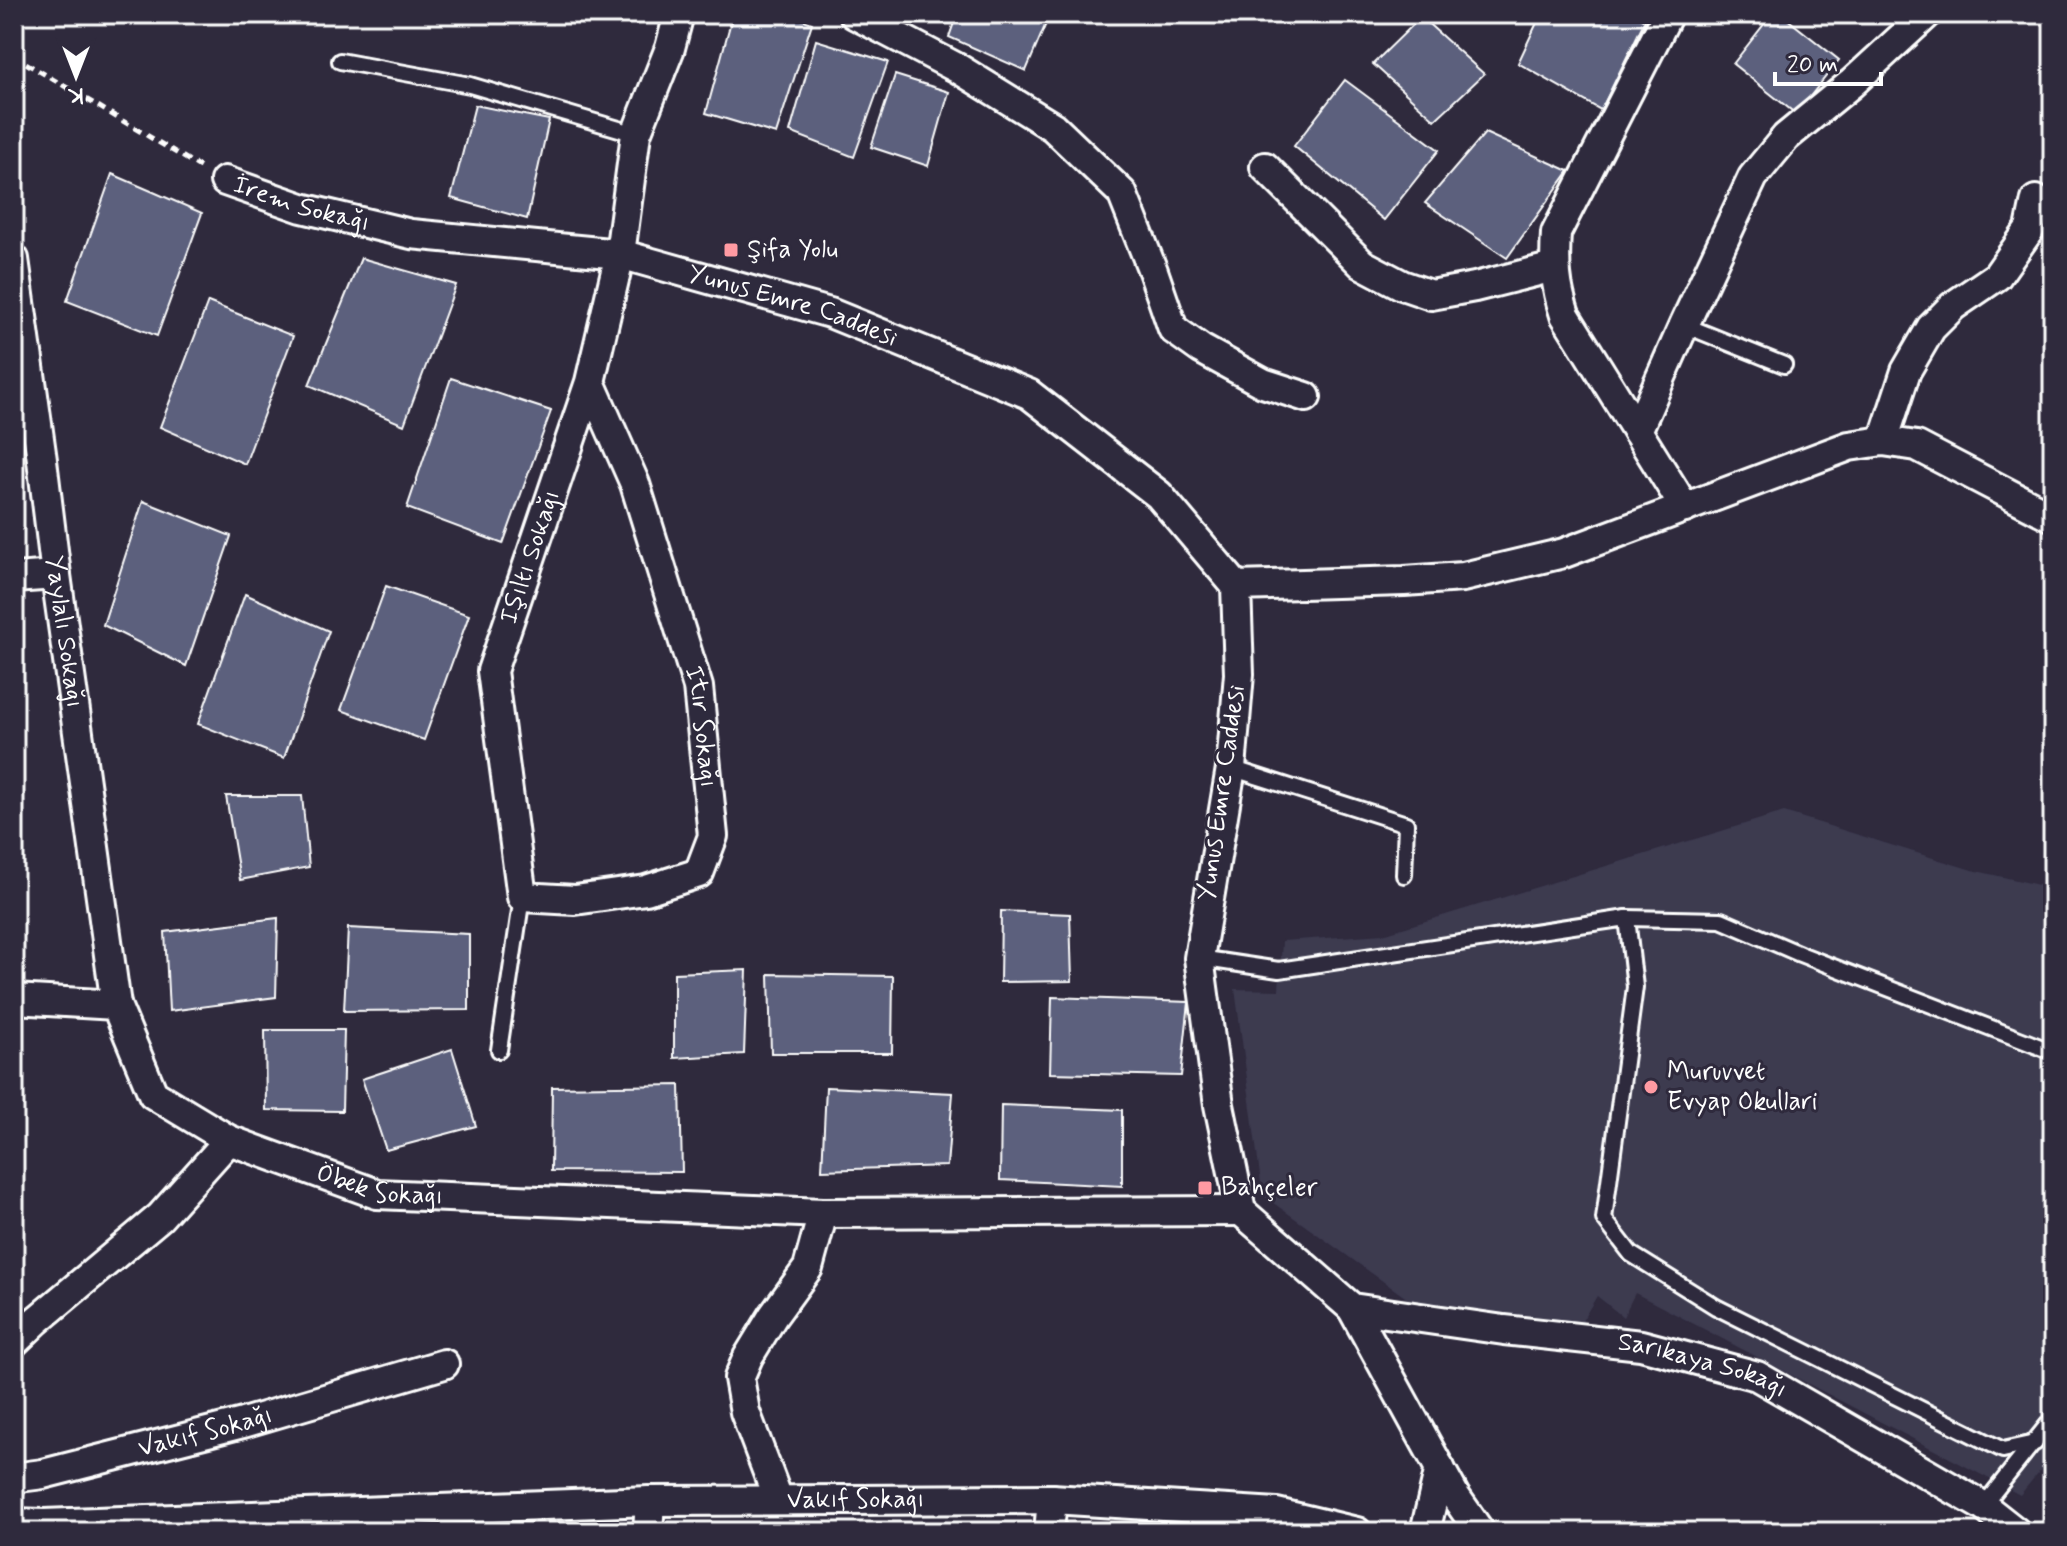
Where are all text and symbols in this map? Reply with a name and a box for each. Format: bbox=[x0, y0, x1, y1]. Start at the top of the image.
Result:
north arrow bbox=[36, 36, 116, 116]
scale bar bbox=[1775, 36, 1881, 86]
text: 20 m bbox=[1787, 50, 1838, 81]
text: K bbox=[68, 80, 84, 108]
street label: İrem Sokağı bbox=[228, 168, 373, 241]
place label: Şifa Yolu bbox=[747, 233, 838, 267]
marker: Şifa Yolu bbox=[722, 241, 740, 259]
street label: Yunus Emre Caddesi bbox=[684, 257, 902, 356]
street label: Işıltı Sokağı bbox=[492, 486, 569, 628]
street label: Yaylalı Sokağı bbox=[37, 554, 91, 710]
street label: Itır Sokağı bbox=[676, 662, 725, 789]
street label: Yunus Emre Caddesi bbox=[1190, 683, 1254, 903]
place label: Muruvvet Evyap Okullari bbox=[1667, 1055, 1817, 1119]
marker: Muruvvet Evyap Okullari bbox=[1642, 1078, 1660, 1096]
street label: Öbek Sokağı bbox=[311, 1156, 444, 1214]
place label: Bahçeler bbox=[1221, 1171, 1318, 1205]
marker: Bahçeler bbox=[1196, 1179, 1214, 1197]
street label: Sarıkaya Sokağı bbox=[1616, 1326, 1793, 1407]
street label: Vakıf Sokağı bbox=[135, 1398, 277, 1466]
street label: Vakıf Sokağı bbox=[787, 1483, 924, 1517]

